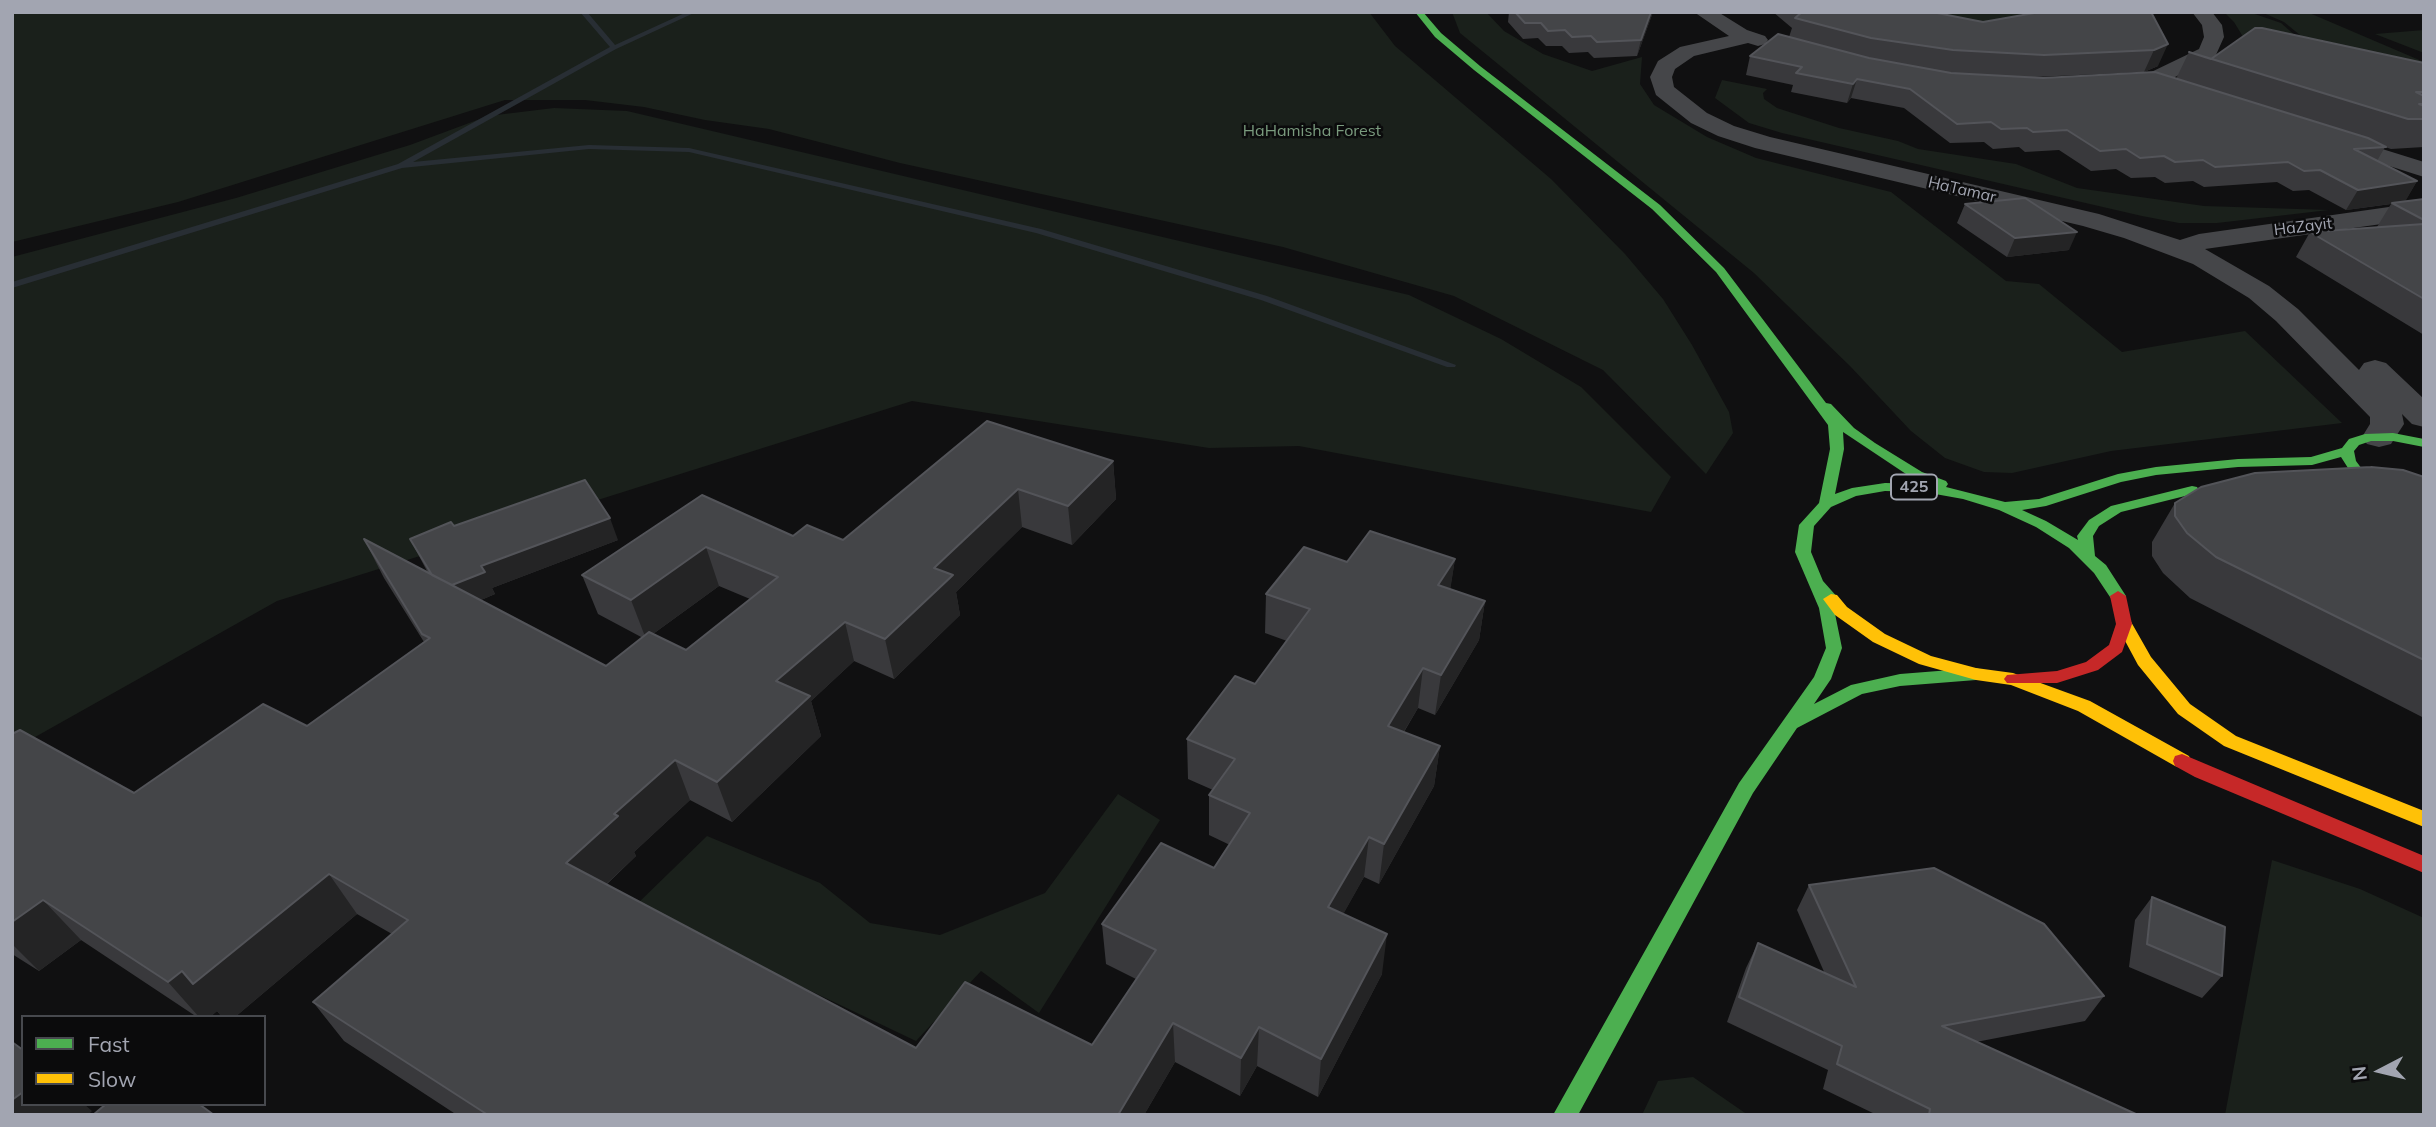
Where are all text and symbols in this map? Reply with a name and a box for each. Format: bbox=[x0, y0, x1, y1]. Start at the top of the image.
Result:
park label: HaHamisha Forest bbox=[1243, 121, 1381, 141]
street label: HaTamar bbox=[1926, 173, 1998, 207]
street label: HaZayit bbox=[2273, 214, 2333, 240]
road number: 425 bbox=[1891, 474, 1937, 500]
legend bbox=[21, 1015, 266, 1106]
text: Fast bbox=[88, 1031, 130, 1057]
north arrow bbox=[2345, 1036, 2415, 1106]
text: N bbox=[2346, 1065, 2372, 1082]
text: Slow bbox=[88, 1066, 136, 1092]

